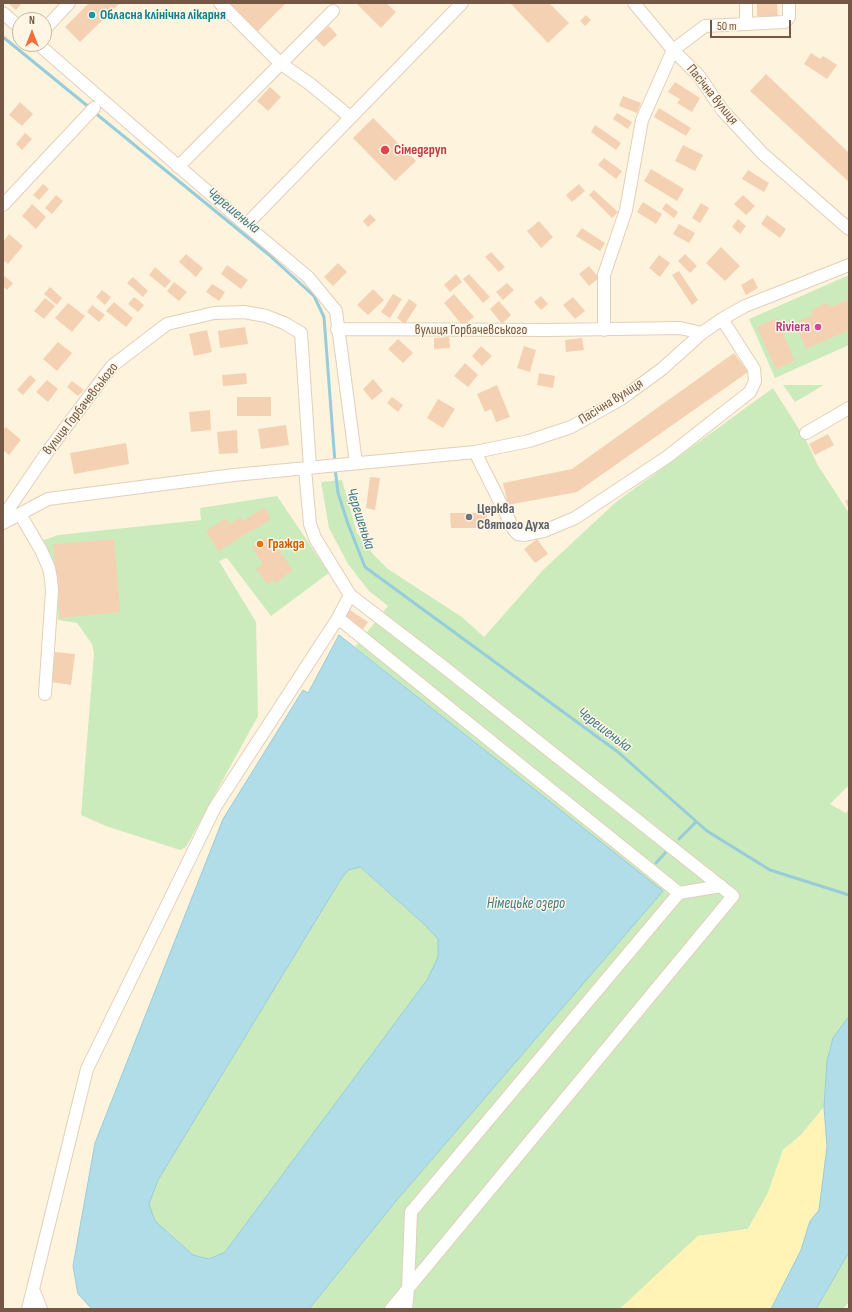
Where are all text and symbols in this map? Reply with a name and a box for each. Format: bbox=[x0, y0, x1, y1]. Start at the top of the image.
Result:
place label: Обласна клінічна лікарня bbox=[100, 7, 226, 23]
marker: Обласна клінічна лікарня bbox=[87, 10, 97, 20]
north arrow bbox=[12, 12, 52, 52]
scale bar bbox=[712, 12, 793, 38]
text: N bbox=[29, 14, 35, 27]
text: 50 m bbox=[717, 19, 737, 34]
street label: Пасічна вулиця bbox=[682, 61, 742, 129]
place label: Сімедгруп bbox=[394, 142, 447, 158]
marker: Сімедгруп bbox=[379, 144, 391, 156]
water label: Черешенька bbox=[203, 184, 263, 238]
place label: Riviera bbox=[776, 319, 810, 335]
street label: вулиця Горбачевського bbox=[415, 322, 527, 338]
marker: Riviera bbox=[813, 322, 823, 332]
street label: вулиця Горбачевського bbox=[40, 359, 122, 459]
street label: Пасічна вулиця bbox=[576, 376, 646, 428]
water label: Черешенька bbox=[342, 486, 378, 552]
place label: Церква Святого Духа bbox=[477, 501, 550, 534]
marker: Церква Святого Духа bbox=[464, 512, 474, 522]
place label: Гражда bbox=[268, 536, 305, 552]
marker: Гражда bbox=[255, 539, 265, 549]
water label: Черешенька bbox=[573, 704, 635, 756]
water label: Німецьке озеро bbox=[487, 895, 565, 913]

